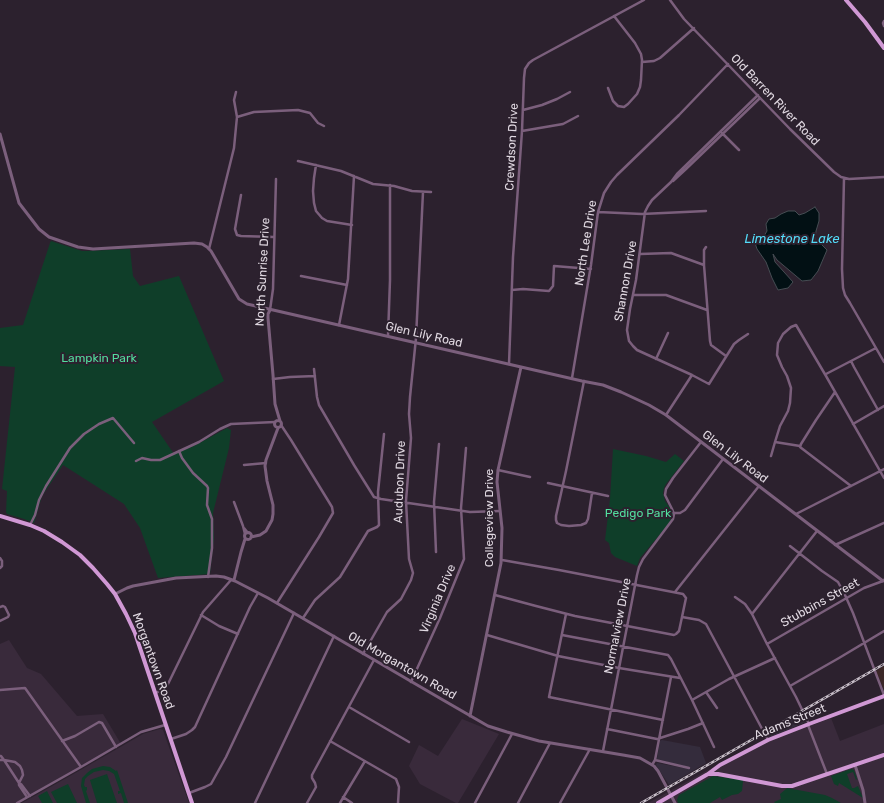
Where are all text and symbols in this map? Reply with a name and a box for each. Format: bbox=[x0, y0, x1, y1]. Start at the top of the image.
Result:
street label: Old Barren River Road bbox=[728, 51, 822, 149]
street label: Crewdson Drive bbox=[503, 103, 521, 191]
street label: North Lee Drive bbox=[572, 199, 600, 287]
street label: North Sunrise Drive bbox=[253, 217, 273, 327]
water label: Limestone Lake bbox=[744, 231, 840, 247]
street label: Shannon Drive bbox=[612, 239, 640, 323]
street label: Glen Lily Road bbox=[384, 319, 464, 351]
park label: Lampkin Park bbox=[61, 352, 137, 366]
street label: Glen Lily Road bbox=[699, 428, 771, 486]
street label: Audubon Drive bbox=[391, 440, 409, 524]
street label: Collegeview Drive bbox=[483, 469, 497, 567]
park label: Pedigo Park bbox=[605, 507, 671, 521]
street label: Virginia Drive bbox=[417, 562, 459, 636]
street label: Stubbins Street bbox=[778, 575, 862, 631]
street label: Normalview Drive bbox=[602, 577, 634, 675]
street label: Morgantown Road bbox=[129, 611, 177, 711]
street label: Old Morgantown Road bbox=[345, 629, 459, 703]
street label: Adams Street bbox=[752, 701, 828, 743]

